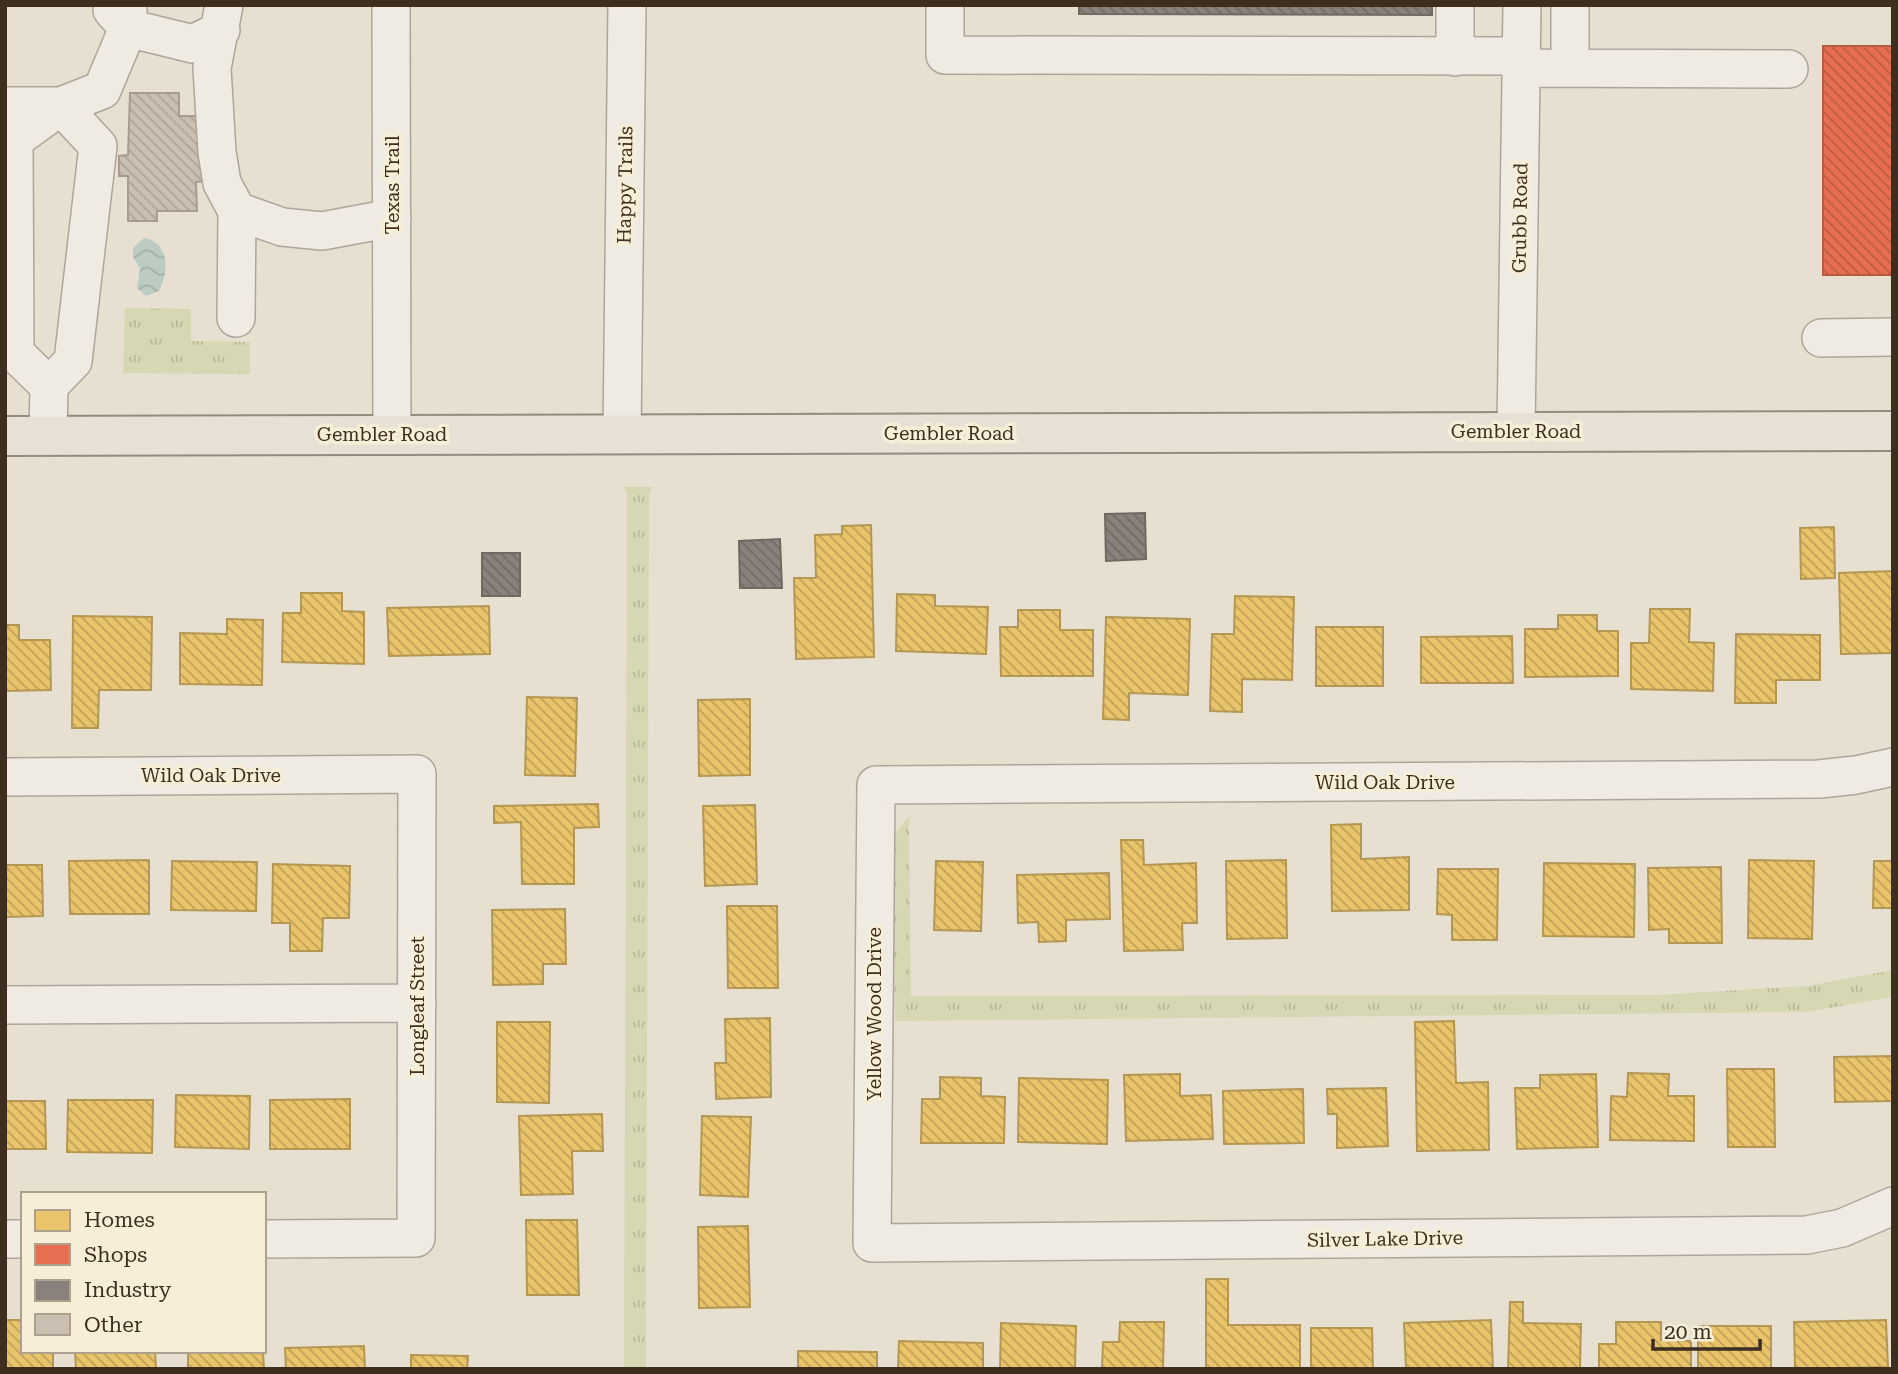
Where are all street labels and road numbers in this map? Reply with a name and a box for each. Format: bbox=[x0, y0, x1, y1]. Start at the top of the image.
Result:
street label: Happy Trails bbox=[612, 126, 638, 244]
street label: Texas Trail bbox=[381, 135, 404, 235]
street label: Grubb Road bbox=[1508, 163, 1532, 273]
street label: Gembler Road bbox=[1451, 420, 1581, 443]
street label: Gembler Road bbox=[884, 422, 1014, 445]
street label: Gembler Road bbox=[317, 423, 447, 446]
street label: Wild Oak Drive bbox=[141, 764, 281, 787]
street label: Wild Oak Drive bbox=[1315, 771, 1455, 794]
street label: Yellow Wood Drive bbox=[863, 927, 886, 1101]
street label: Longleaf Street bbox=[406, 936, 429, 1076]
street label: Silver Lake Drive bbox=[1307, 1226, 1463, 1252]

